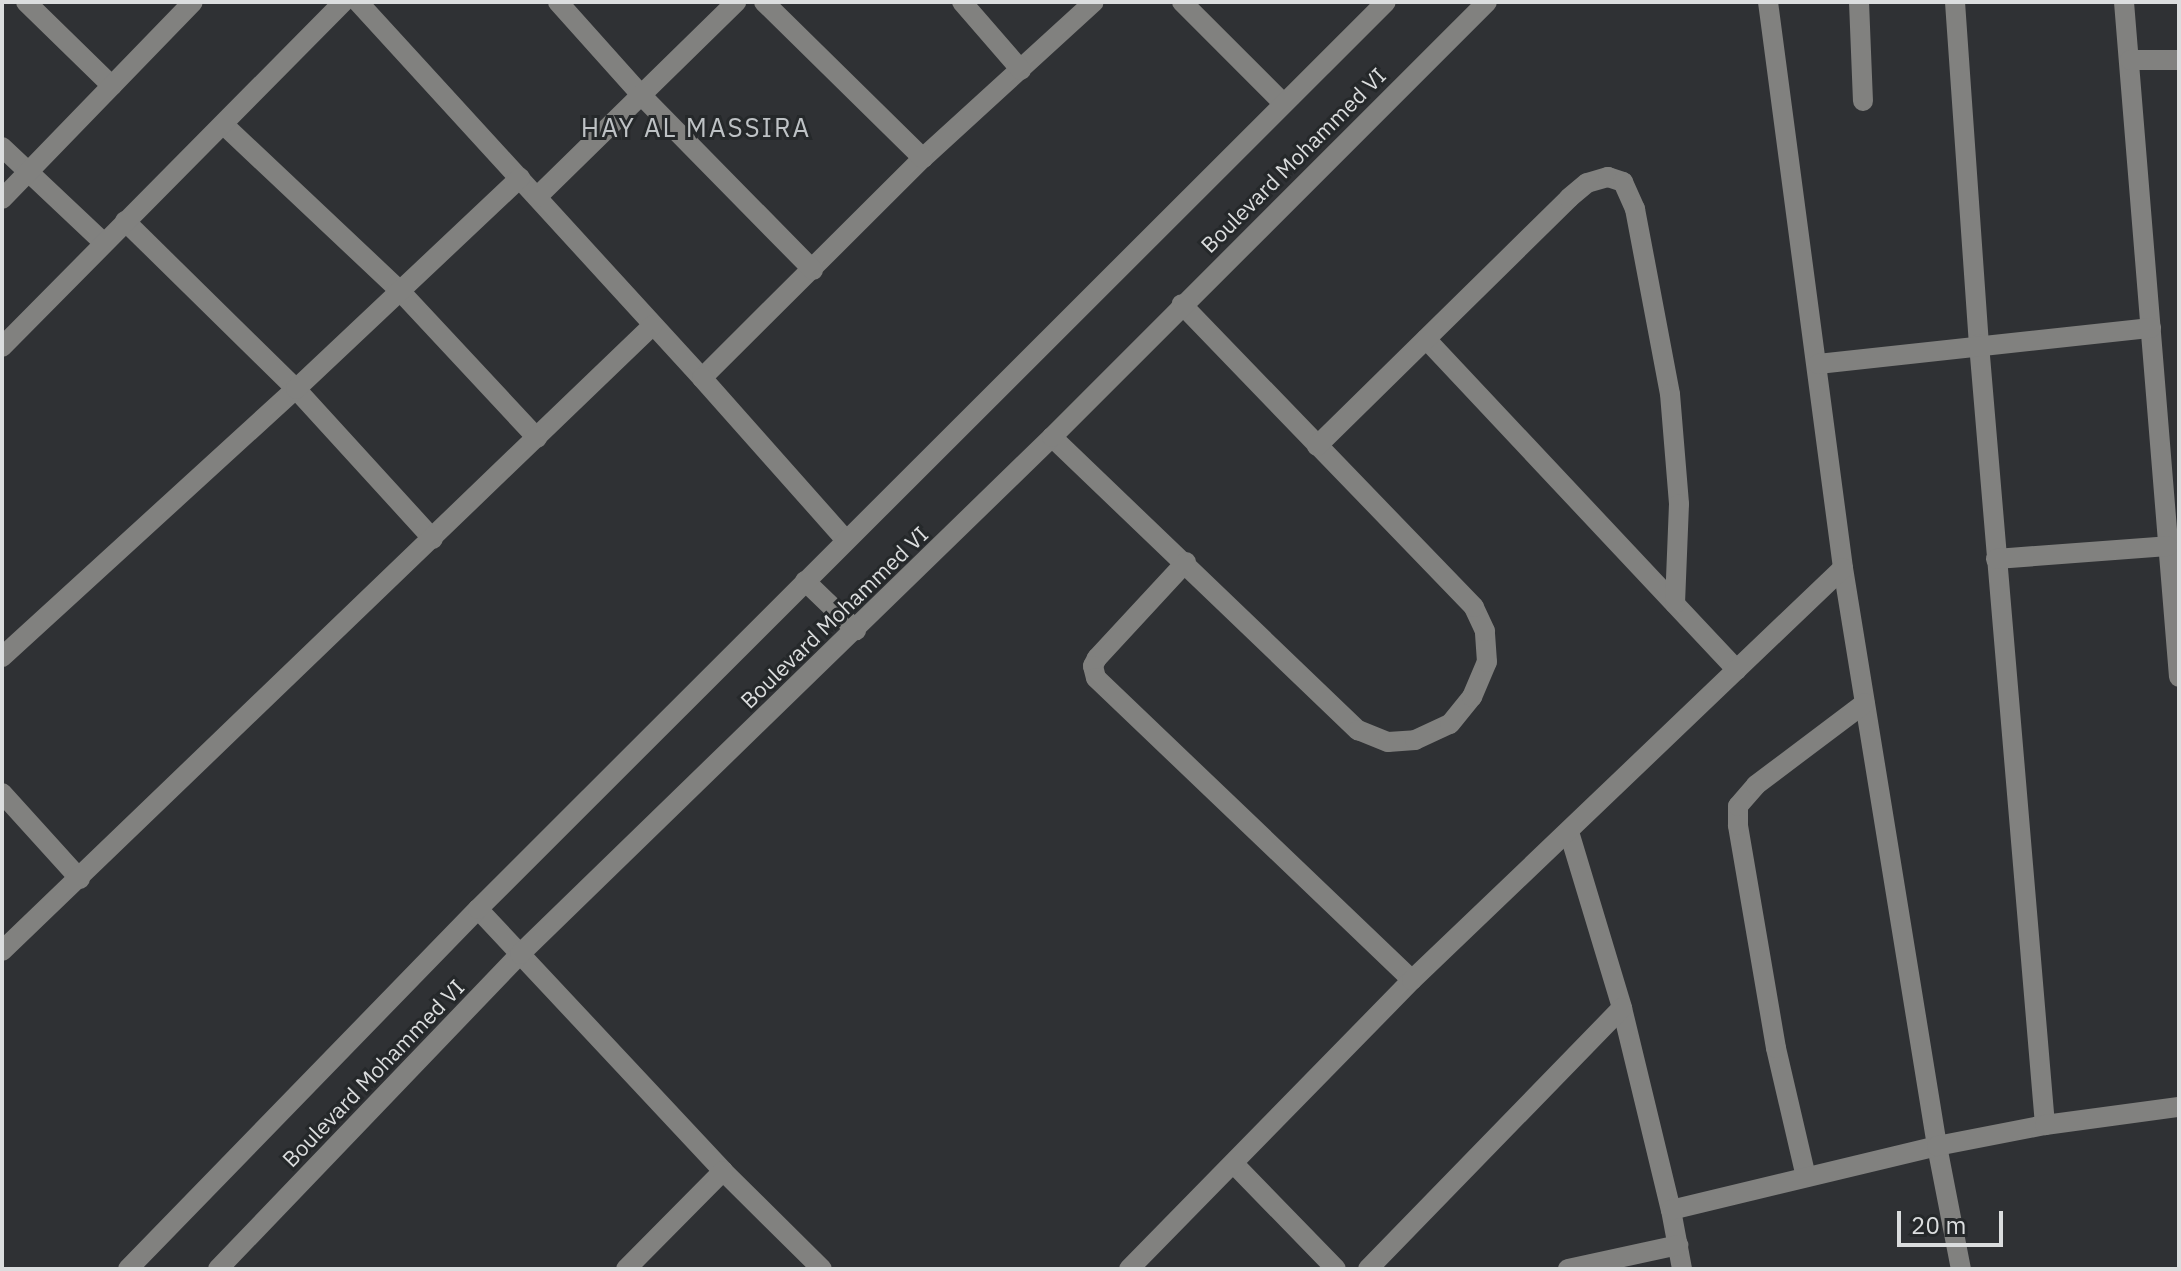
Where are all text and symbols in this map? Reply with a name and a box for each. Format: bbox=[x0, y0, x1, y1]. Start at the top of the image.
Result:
street label: Boulevard Mohammed VI bbox=[1195, 62, 1391, 258]
district label: HAY AL MASSIRA bbox=[581, 112, 811, 144]
street label: Boulevard Mohammed VI bbox=[735, 521, 933, 713]
street label: Boulevard Mohammed VI bbox=[277, 974, 469, 1172]
scale bar bbox=[1901, 1195, 2007, 1245]
text: 20 m bbox=[1911, 1209, 1966, 1241]

